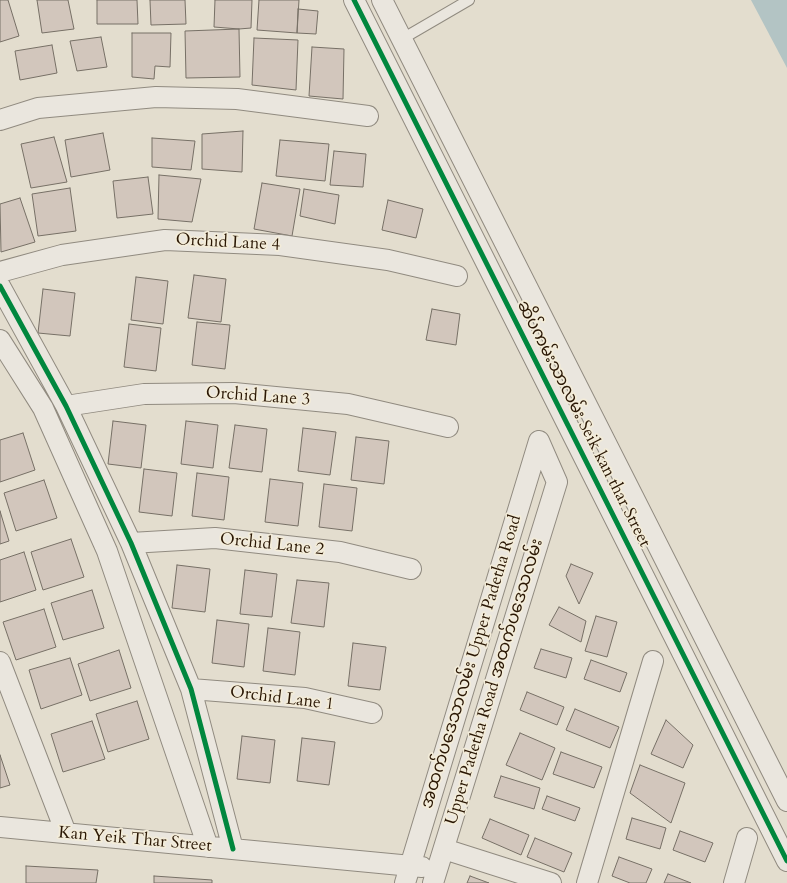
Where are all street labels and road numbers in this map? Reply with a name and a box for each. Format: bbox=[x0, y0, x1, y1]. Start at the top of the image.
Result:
street label: Orchid Lane 4 bbox=[175, 230, 281, 256]
street label: ဆိပ်ကမ်းသာလမ်း Seik kan thar Street bbox=[512, 297, 654, 551]
street label: Orchid Lane 3 bbox=[205, 383, 311, 411]
street label: အထက်ပဒေသာလမ်း Upper Padetha Road bbox=[418, 513, 526, 811]
street label: Orchid Lane 2 bbox=[219, 529, 325, 561]
street label: Upper Padetha Road အထက်ပဒေသလမ်း bbox=[442, 536, 548, 828]
street label: Orchid Lane 1 bbox=[229, 682, 335, 716]
street label: Kan Yeik Thar Street bbox=[57, 823, 213, 857]

